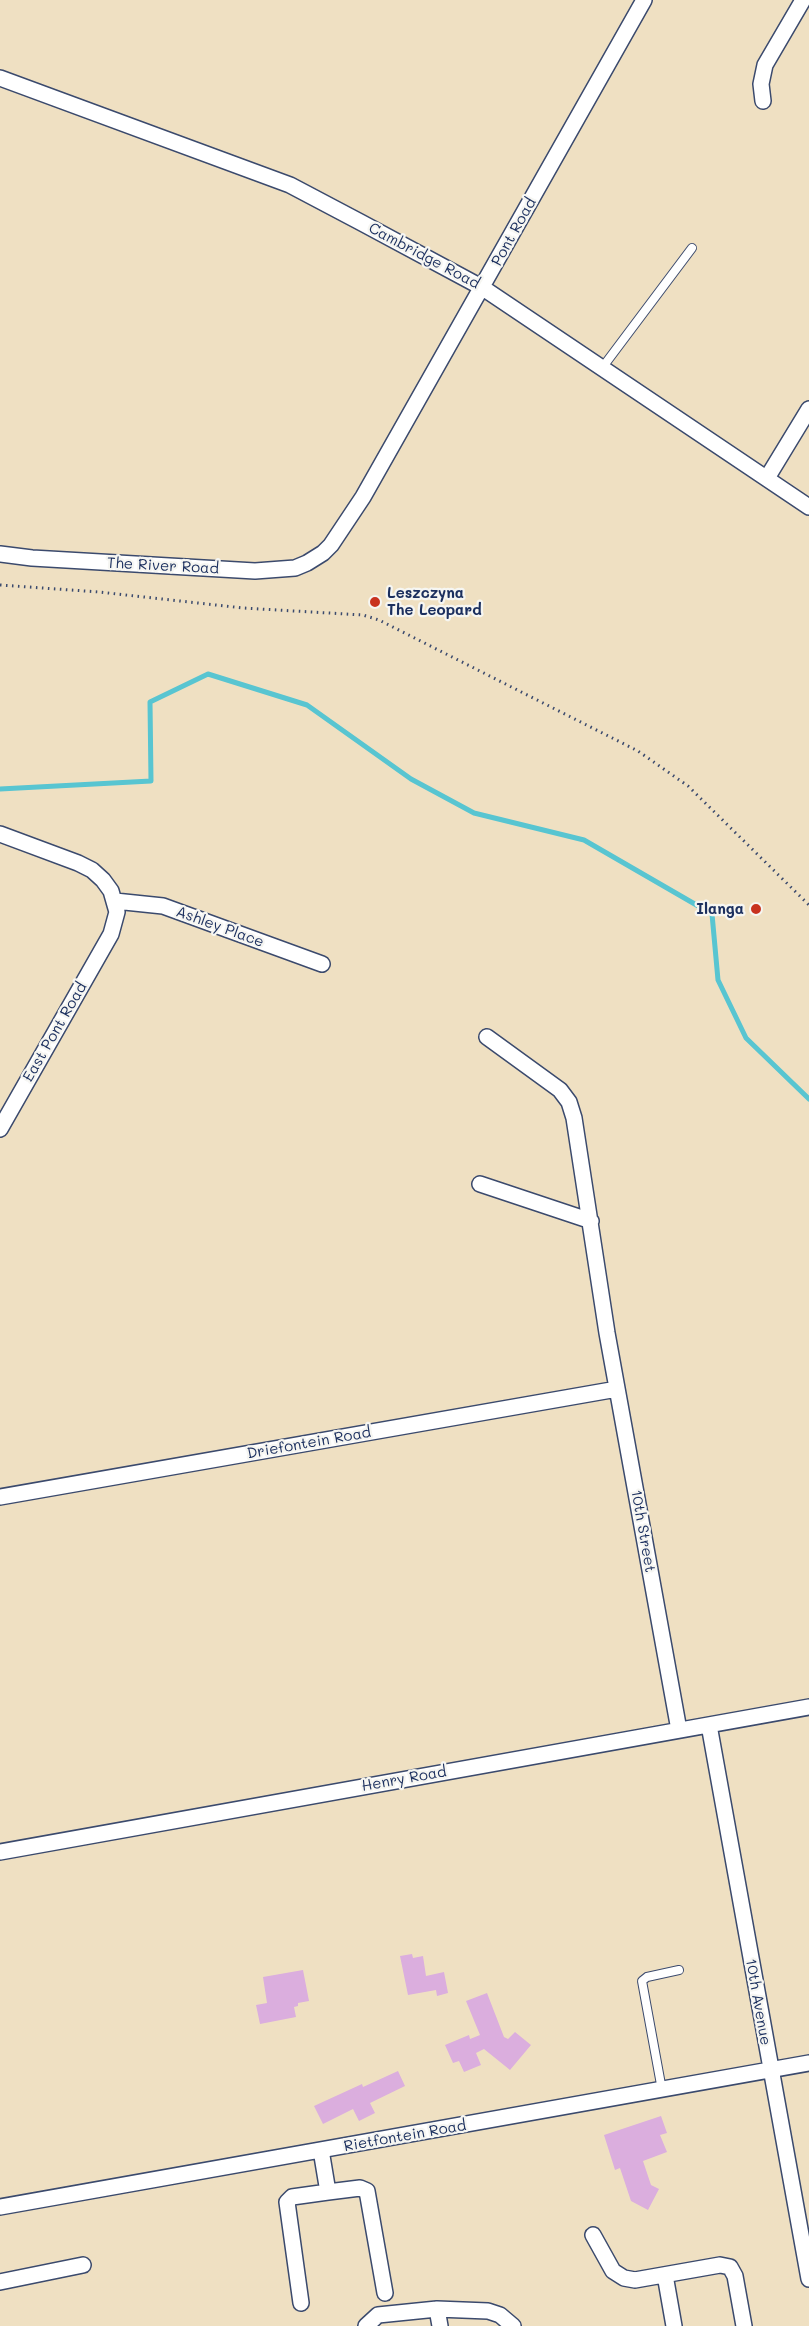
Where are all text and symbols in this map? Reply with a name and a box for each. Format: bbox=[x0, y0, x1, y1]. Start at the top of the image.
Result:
street label: Pont Road bbox=[488, 195, 540, 269]
street label: Cambridge Road bbox=[365, 219, 483, 293]
street label: The River Road bbox=[107, 554, 219, 578]
place label: Leszczyna The Leopard bbox=[387, 584, 482, 619]
marker: Leszczyna The Leopard bbox=[368, 595, 382, 609]
place label: Ilanga bbox=[696, 900, 744, 918]
marker: Ilanga bbox=[749, 902, 763, 916]
street label: Ashley Place bbox=[174, 903, 266, 951]
street label: East Pont Road bbox=[19, 979, 91, 1085]
street label: Driefontein Road bbox=[246, 1423, 372, 1463]
street label: 10th Street bbox=[627, 1488, 659, 1574]
street label: Henry Road bbox=[360, 1763, 448, 1795]
street label: 10th Avenue bbox=[742, 1957, 774, 2047]
street label: Rietfontein Road bbox=[342, 2116, 468, 2156]

